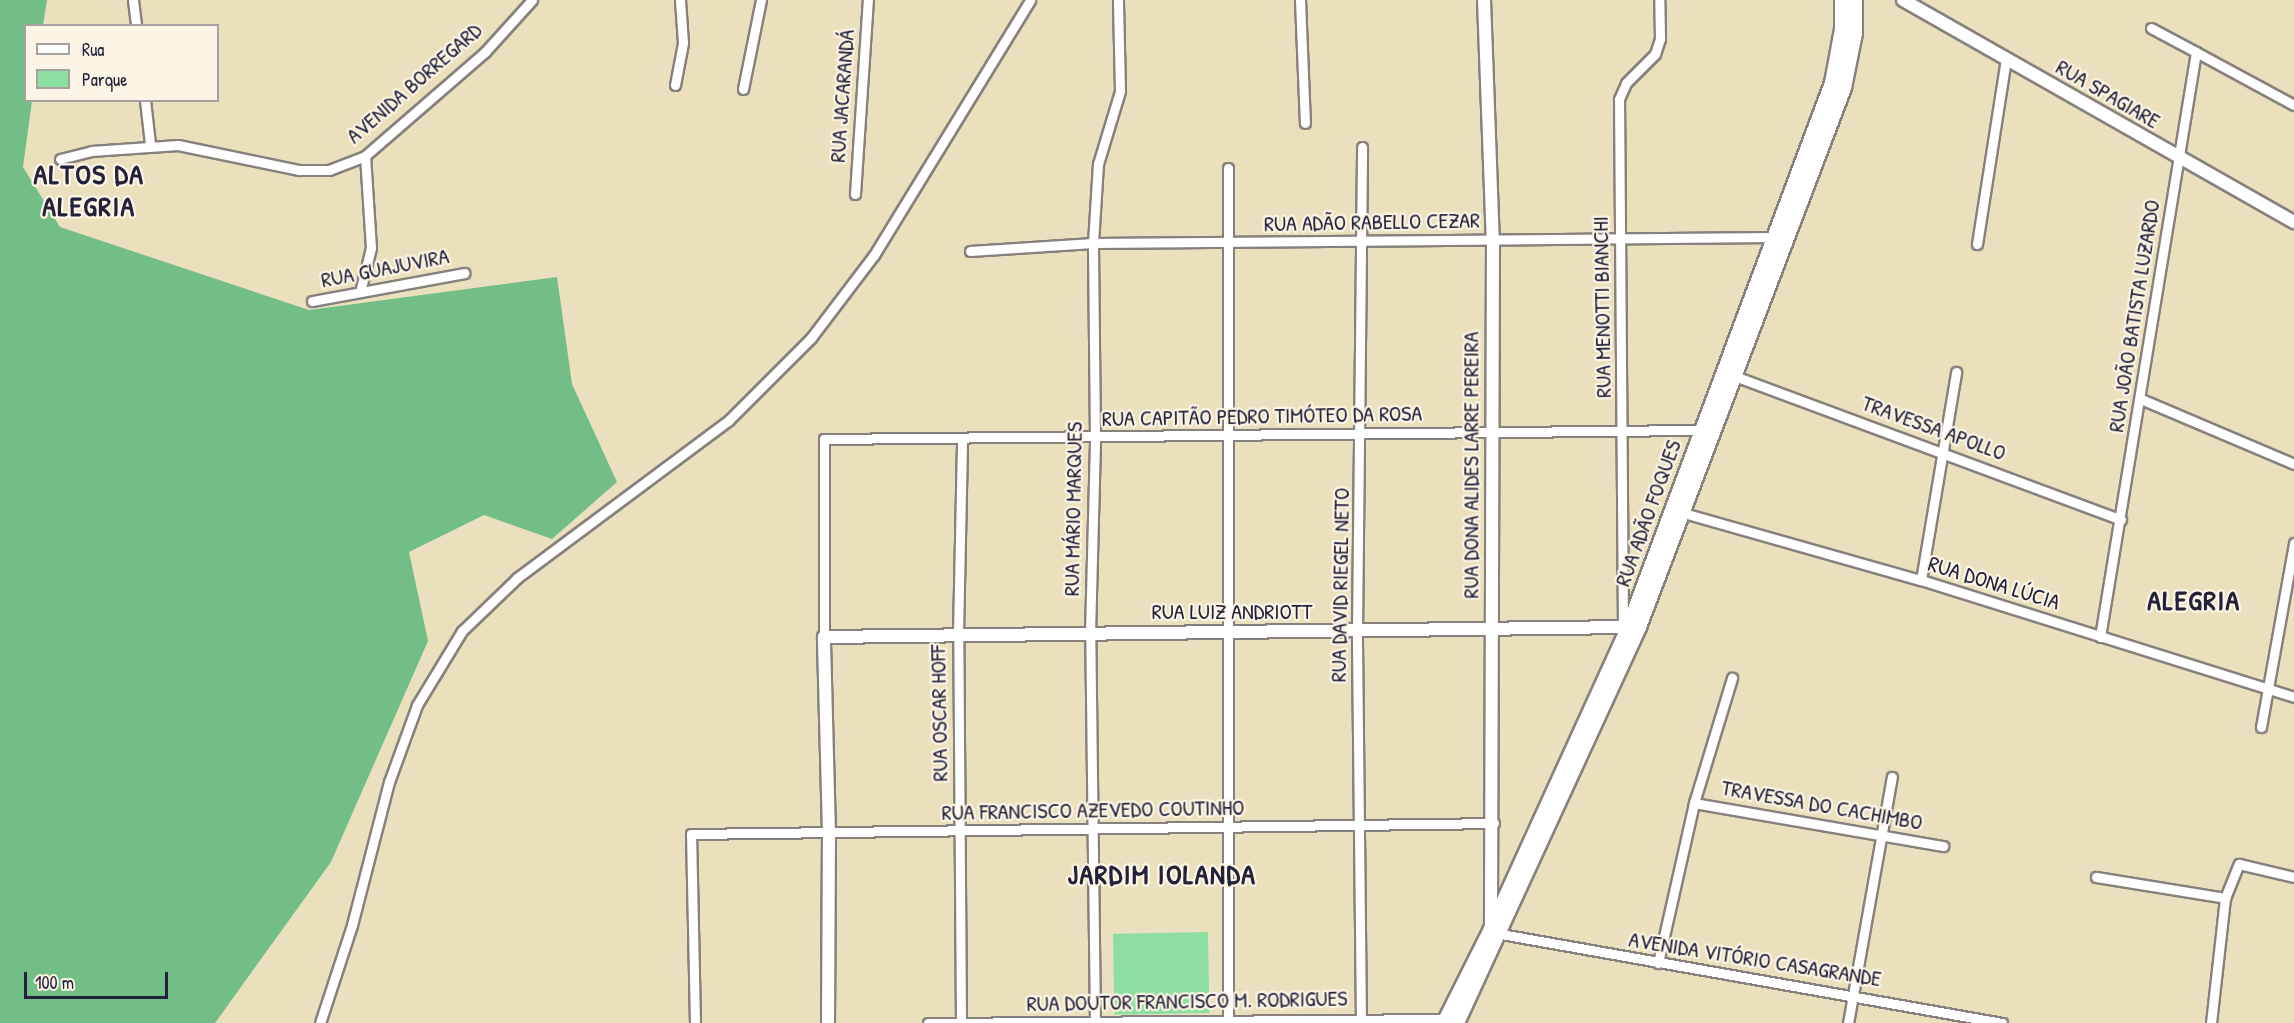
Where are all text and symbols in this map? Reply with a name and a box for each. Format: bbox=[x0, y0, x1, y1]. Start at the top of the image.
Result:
street label: AVENIDA BORREGARD bbox=[341, 17, 487, 149]
legend bbox=[24, 24, 219, 102]
street label: RUA JACARANDÁ bbox=[824, 29, 860, 163]
text: Rua bbox=[82, 37, 104, 62]
street label: RUA SPAGIARE bbox=[2051, 54, 2165, 134]
text: Parque bbox=[82, 67, 127, 92]
district label: ALTOS DA ALEGRIA bbox=[33, 157, 145, 223]
street label: RUA JOÃO BATISTA LUZARDO bbox=[2103, 198, 2165, 434]
street label: RUA ADÃO RABELLO CEZAR bbox=[1264, 207, 1480, 237]
street label: RUA MENOTTI BIANCHI bbox=[1587, 216, 1617, 398]
street label: RUA GUAJUVIRA bbox=[319, 243, 451, 293]
street label: RUA DONA ALIDES LARRE PEREIRA bbox=[1458, 331, 1484, 599]
street label: TRAVESSA APOLLO bbox=[1858, 390, 2010, 466]
street label: RUA CAPITÃO PEDRO TIMÓTEO DA ROSA bbox=[1102, 400, 1422, 432]
street label: RUA MÁRIO MARQUES bbox=[1058, 422, 1088, 596]
street label: RUA ADÃO FOQUES bbox=[1609, 436, 1687, 590]
street label: RUA DAVID RIEGEL NETO bbox=[1325, 488, 1355, 682]
street label: RUA DONA LÚCIA bbox=[1925, 550, 2063, 616]
district label: ALEGRIA bbox=[2147, 583, 2241, 617]
street label: RUA LUIZ ANDRIOTT bbox=[1152, 599, 1312, 625]
street label: RUA OSCAR HOFF bbox=[925, 644, 953, 782]
street label: TRAVESSA DO CACHIMBO bbox=[1719, 774, 1925, 836]
street label: RUA FRANCISCO AZEVEDO COUTINHO bbox=[941, 794, 1245, 826]
district label: JARDIM IOLANDA bbox=[1068, 857, 1256, 891]
street label: AVENIDA VITÓRIO CASAGRANDE bbox=[1627, 926, 1883, 992]
scale bar bbox=[27, 960, 171, 998]
text: 100 m bbox=[35, 970, 74, 995]
street label: RUA DOUTOR FRANCISCO M. RODRIGUES bbox=[1026, 985, 1348, 1017]

